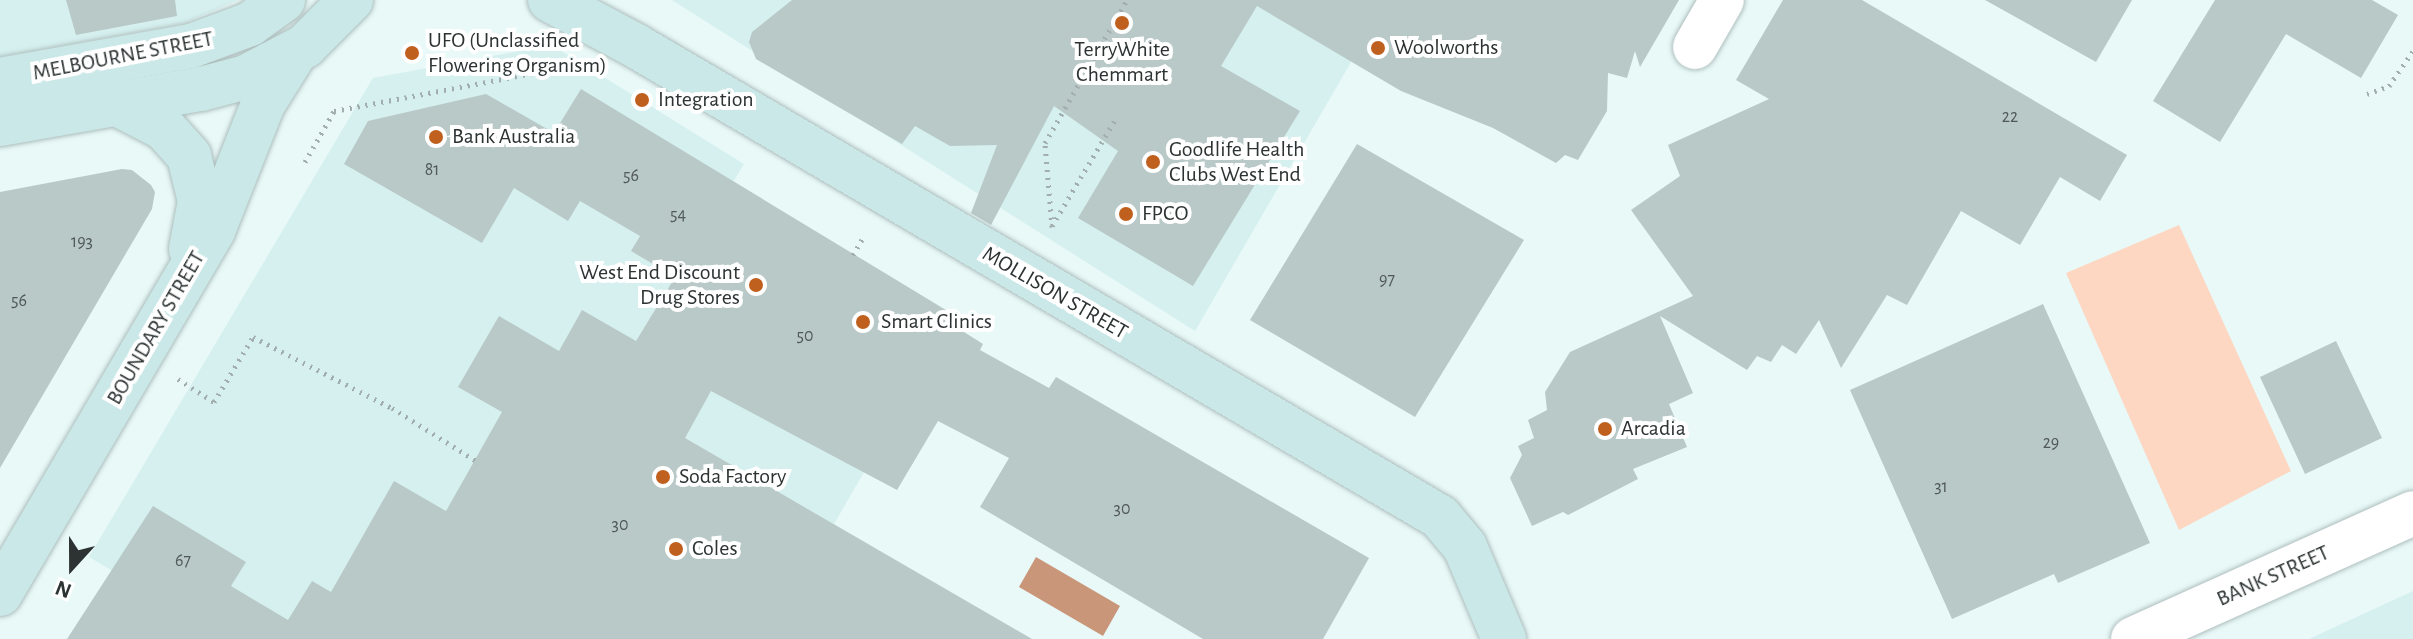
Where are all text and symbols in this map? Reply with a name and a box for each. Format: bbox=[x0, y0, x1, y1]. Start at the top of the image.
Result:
marker: TerryWhite Chemmart bbox=[1113, 14, 1131, 32]
street label: MELBOURNE STREET bbox=[31, 26, 215, 86]
place label: UFO (Unclassified Flowering Organism) bbox=[428, 27, 607, 78]
place label: Woolworths bbox=[1394, 35, 1498, 61]
place label: TerryWhite Chemmart bbox=[1074, 36, 1170, 88]
marker: Woolworths bbox=[1369, 39, 1387, 57]
marker: UFO (Unclassified Flowering Organism) bbox=[403, 44, 421, 62]
place label: Integration bbox=[658, 87, 754, 113]
marker: Integration bbox=[633, 91, 651, 109]
house number: 22 bbox=[2002, 106, 2018, 128]
place label: Bank Australia bbox=[452, 124, 575, 150]
marker: Bank Australia bbox=[427, 128, 445, 146]
place label: Goodlife Health Clubs West End bbox=[1169, 136, 1304, 188]
marker: Goodlife Health Clubs West End bbox=[1144, 153, 1162, 171]
house number: 81 bbox=[425, 159, 439, 181]
house number: 56 bbox=[623, 165, 639, 187]
place label: FPCO bbox=[1142, 201, 1188, 227]
house number: 54 bbox=[670, 204, 686, 226]
marker: FPCO bbox=[1117, 205, 1135, 223]
house number: 193 bbox=[71, 231, 93, 253]
street label: MOLLISON STREET bbox=[978, 241, 1132, 345]
street label: BOUNDARY STREET bbox=[101, 246, 211, 410]
place label: West End Discount Drug Stores bbox=[579, 259, 740, 310]
house number: 97 bbox=[1379, 269, 1395, 291]
marker: West End Discount Drug Stores bbox=[747, 276, 765, 294]
house number: 56 bbox=[11, 290, 27, 312]
place label: Smart Clinics bbox=[881, 309, 992, 335]
marker: Smart Clinics bbox=[852, 311, 874, 333]
house number: 50 bbox=[796, 325, 814, 347]
place label: Arcadia bbox=[1621, 416, 1686, 442]
marker: Arcadia bbox=[1596, 420, 1614, 438]
house number: 29 bbox=[2043, 432, 2059, 454]
place label: Soda Factory bbox=[679, 464, 787, 490]
marker: Soda Factory bbox=[654, 468, 672, 486]
house number: 31 bbox=[1934, 476, 1948, 498]
house number: 30 bbox=[1114, 498, 1130, 520]
house number: 30 bbox=[612, 514, 628, 536]
north arrow bbox=[32, 527, 112, 607]
place label: Coles bbox=[692, 536, 738, 562]
street label: BANK STREET bbox=[2213, 539, 2333, 613]
marker: Coles bbox=[667, 540, 685, 558]
house number: 67 bbox=[175, 550, 191, 572]
text: N bbox=[52, 576, 74, 602]

